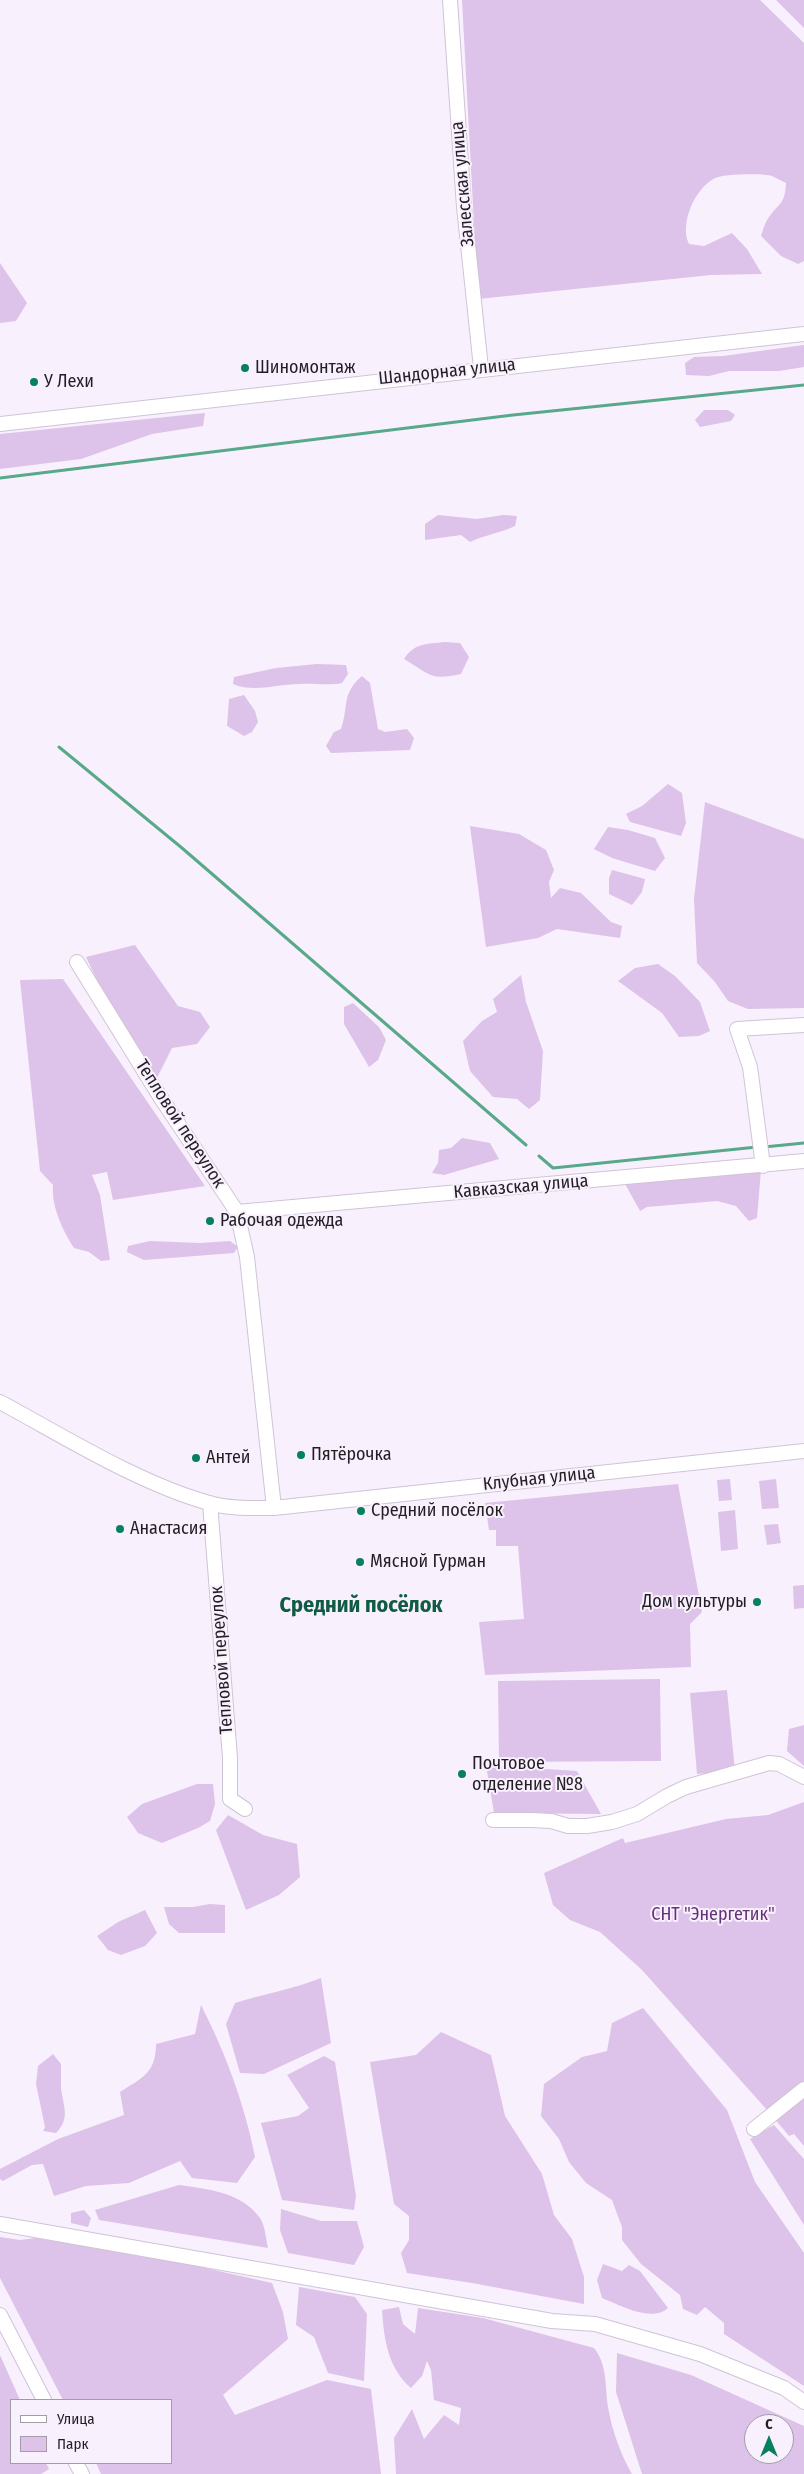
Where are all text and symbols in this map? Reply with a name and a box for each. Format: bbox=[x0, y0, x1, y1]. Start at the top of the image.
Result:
street label: Залесская улица bbox=[447, 120, 479, 248]
street label: Шандорная улица bbox=[377, 354, 517, 390]
place label: Шиномонтаж bbox=[255, 357, 356, 379]
marker: Шиномонтаж bbox=[239, 362, 251, 374]
place label: У Лехи bbox=[44, 371, 94, 393]
marker: У Лехи bbox=[28, 376, 40, 388]
street label: Тепловой переулок bbox=[130, 1056, 230, 1192]
street label: Кавказская улица bbox=[453, 1170, 589, 1204]
place label: Рабочая одежда bbox=[220, 1210, 343, 1232]
marker: Рабочая одежда bbox=[204, 1215, 216, 1227]
place label: Пятёрочка bbox=[311, 1444, 391, 1466]
place label: Антей bbox=[206, 1447, 250, 1469]
marker: Пятёрочка bbox=[295, 1449, 307, 1461]
marker: Антей bbox=[190, 1452, 202, 1464]
street label: Клубная улица bbox=[482, 1462, 596, 1496]
place label: Средний посёлок bbox=[371, 1500, 503, 1522]
marker: Средний посёлок bbox=[355, 1505, 367, 1517]
place label: Анастасия bbox=[130, 1518, 207, 1540]
marker: Анастасия bbox=[114, 1523, 126, 1535]
place label: Мясной Гурман bbox=[370, 1551, 486, 1573]
marker: Мясной Гурман bbox=[354, 1556, 366, 1568]
street label: Тепловой переулок bbox=[206, 1585, 238, 1735]
place label: Дом культуры bbox=[642, 1591, 747, 1613]
district label: Средний посёлок bbox=[280, 1593, 442, 1619]
marker: Дом культуры bbox=[751, 1596, 763, 1608]
place label: Почтовое отделение №8 bbox=[472, 1753, 583, 1796]
marker: Почтовое отделение №8 bbox=[456, 1768, 468, 1780]
park label: СНТ "Энергетик" bbox=[651, 1904, 775, 1926]
legend bbox=[10, 2399, 172, 2464]
text: Улица bbox=[57, 2410, 95, 2428]
north arrow bbox=[744, 2414, 794, 2464]
text: С bbox=[765, 2416, 773, 2433]
text: Парк bbox=[57, 2435, 88, 2453]

